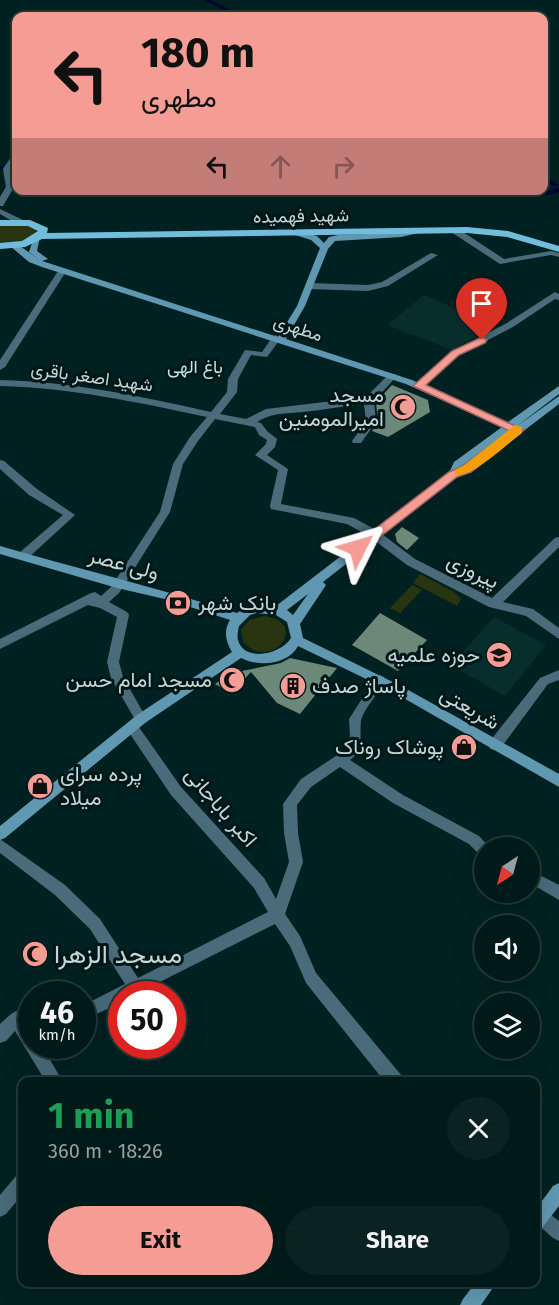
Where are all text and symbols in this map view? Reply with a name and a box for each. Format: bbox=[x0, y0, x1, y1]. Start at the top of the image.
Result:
text: 180 m bbox=[141, 28, 255, 78]
icon: left bbox=[42, 36, 120, 114]
text: مطهری bbox=[141, 82, 217, 114]
icon: left bbox=[201, 150, 234, 183]
icon: ahead bbox=[264, 150, 297, 183]
icon: right bbox=[327, 150, 360, 183]
street label: شهید فهمیده bbox=[253, 204, 349, 228]
pin bbox=[456, 278, 507, 340]
icon: arrive bbox=[465, 287, 498, 320]
street label: مطهری bbox=[271, 310, 325, 346]
district label: باغ الهی bbox=[167, 356, 223, 379]
street label: شهید اصغر باقری bbox=[29, 358, 155, 396]
place label: مسجد امیرالمومنین bbox=[279, 382, 384, 432]
mosque icon: مسجد امیرالمومنین bbox=[388, 392, 418, 422]
position arrow bbox=[326, 516, 390, 580]
street label: ولی عصر bbox=[85, 542, 162, 586]
street label: پیروزی bbox=[442, 547, 503, 596]
bank icon: بانک شهر bbox=[163, 588, 193, 618]
place label: بانک شهر bbox=[197, 590, 276, 616]
school or university icon: حوزه علمیه bbox=[484, 640, 514, 670]
place label: حوزه علمیه bbox=[388, 642, 480, 668]
mosque icon: مسجد امام حسن bbox=[217, 665, 247, 695]
place label: مسجد امام حسن bbox=[65, 667, 212, 694]
building icon: پاساژ صدف bbox=[278, 671, 308, 701]
place label: پاساژ صدف bbox=[312, 673, 406, 700]
street label: شریعتی bbox=[436, 681, 504, 735]
shop icon: پوشاک روناک bbox=[449, 732, 479, 762]
place label: پوشاک روناک bbox=[335, 734, 444, 761]
place label: پرده سرای میلاد bbox=[60, 761, 142, 811]
street label: اکبر باباجانی bbox=[179, 762, 263, 852]
shop icon: پرده سرای میلاد bbox=[25, 771, 55, 801]
north arrow bbox=[474, 837, 540, 903]
map controls bbox=[474, 837, 540, 1059]
button: sound bbox=[474, 915, 540, 981]
mosque icon: مسجد الزهرا bbox=[20, 939, 50, 969]
place label: مسجد الزهرا bbox=[54, 939, 182, 970]
speed limit sign: 50 bbox=[108, 981, 186, 1059]
button: layers bbox=[474, 993, 540, 1059]
text: 46 bbox=[40, 995, 74, 1031]
text: km/h bbox=[38, 1026, 76, 1044]
text: 1 min bbox=[48, 1094, 135, 1138]
button: close bbox=[447, 1097, 510, 1160]
text: 360 m · 18:26 bbox=[48, 1139, 163, 1163]
button: Exit bbox=[48, 1206, 273, 1275]
button: Share bbox=[285, 1206, 510, 1275]

